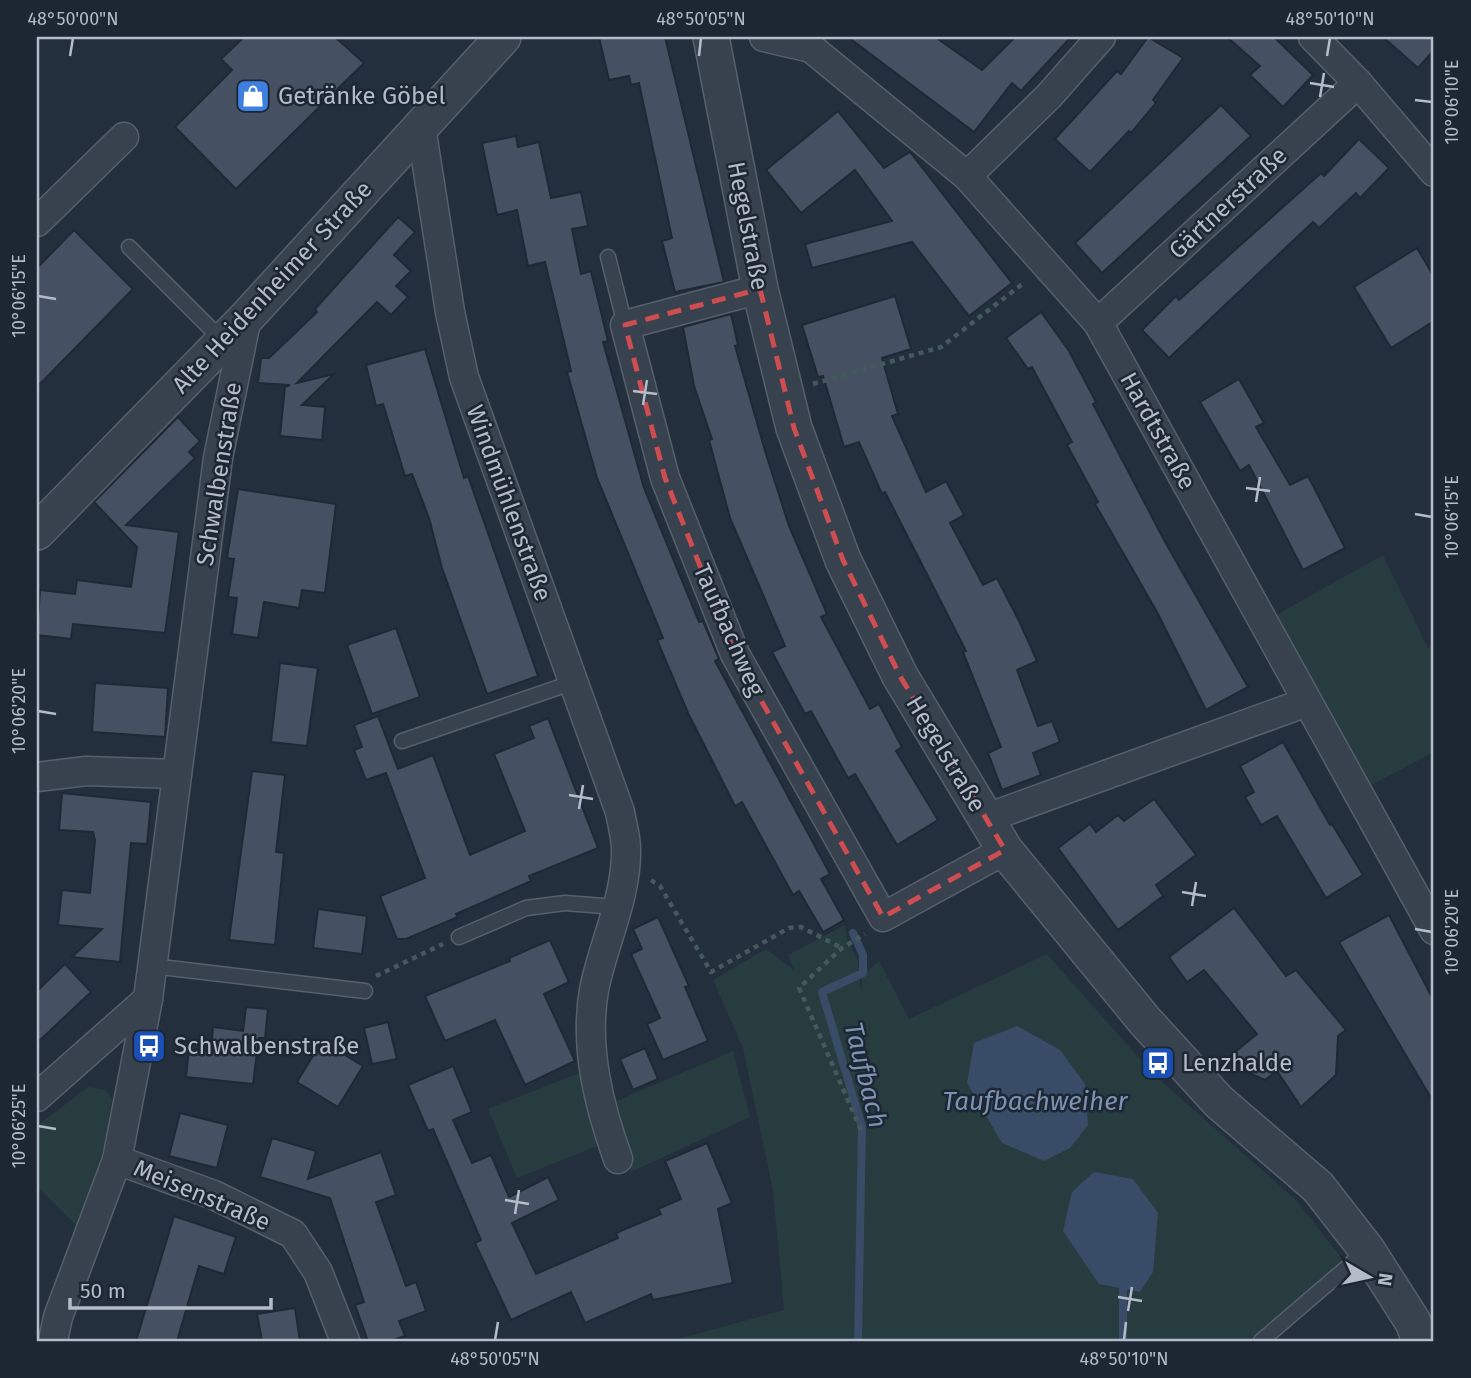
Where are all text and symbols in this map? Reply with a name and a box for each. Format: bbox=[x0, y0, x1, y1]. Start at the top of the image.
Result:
text: 48°50'00"N bbox=[28, 8, 118, 30]
text: 48°50'05"N bbox=[656, 8, 746, 30]
text: 48°50'10"N bbox=[1286, 8, 1374, 30]
text: 10°06'10"E bbox=[1441, 60, 1463, 144]
shop icon: Getränke Göbel bbox=[234, 77, 272, 115]
place label: Getränke Göbel bbox=[278, 82, 445, 110]
street label: Gärtnerstraße bbox=[1163, 141, 1293, 265]
street label: Hegelstraße bbox=[722, 159, 774, 293]
street label: Alte Heidenheimer Straße bbox=[166, 175, 378, 399]
text: 10°06'15"E bbox=[8, 254, 30, 338]
street label: Hardtstraße bbox=[1114, 368, 1202, 494]
street label: Schwalbenstraße bbox=[191, 380, 247, 568]
street label: Windmühlenstraße bbox=[461, 401, 557, 605]
text: 10°06'15"E bbox=[1441, 475, 1463, 559]
street label: Taufbachweg bbox=[687, 560, 771, 701]
text: 10°06'20"E bbox=[8, 668, 30, 754]
street label: Hegelstraße bbox=[900, 691, 992, 817]
text: 10°06'20"E bbox=[1441, 889, 1463, 975]
water label: Taufbach bbox=[837, 1019, 894, 1131]
bus stop icon: Schwalbenstraße bbox=[130, 1027, 168, 1065]
place label: Schwalbenstraße bbox=[174, 1032, 359, 1060]
bus stop icon: Lenzhalde bbox=[1139, 1044, 1177, 1082]
place label: Lenzhalde bbox=[1182, 1049, 1292, 1077]
text: 10°06'25"E bbox=[8, 1084, 30, 1168]
water label: Taufbachweiher bbox=[942, 1086, 1129, 1117]
street label: Meisenstraße bbox=[130, 1154, 274, 1236]
north arrow bbox=[1334, 1242, 1404, 1312]
scale bar bbox=[70, 1266, 271, 1310]
text: N bbox=[1373, 1272, 1398, 1288]
text: 50 m bbox=[80, 1278, 126, 1304]
text: 48°50'05"N bbox=[450, 1348, 540, 1370]
text: 48°50'10"N bbox=[1080, 1348, 1168, 1370]

